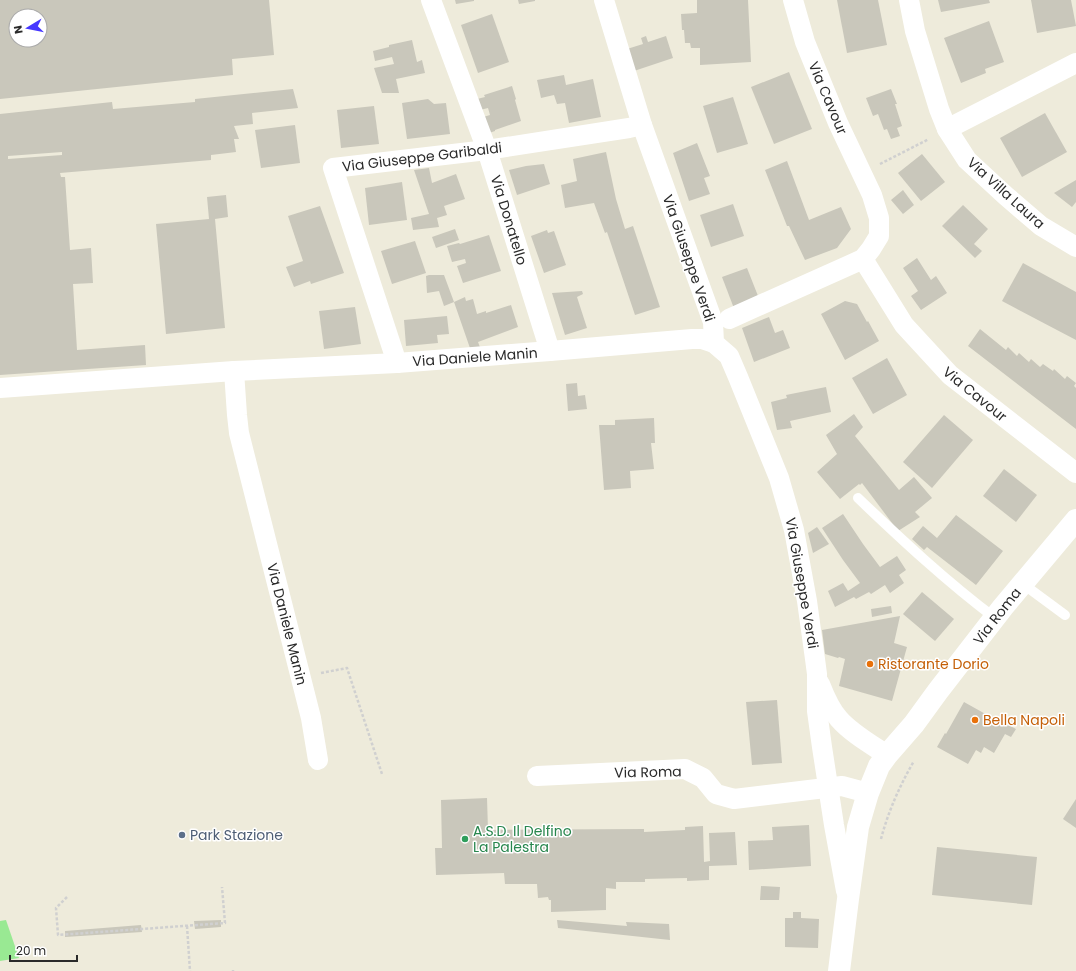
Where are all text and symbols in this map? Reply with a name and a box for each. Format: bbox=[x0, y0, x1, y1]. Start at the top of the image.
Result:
north arrow bbox=[8, 8, 48, 48]
text: N bbox=[10, 24, 27, 35]
street label: Via Cavour bbox=[804, 58, 852, 138]
street label: Via Giuseppe Garibaldi bbox=[341, 137, 503, 177]
street label: Via Villa Laura bbox=[963, 153, 1049, 233]
street label: Via Donatello bbox=[486, 173, 532, 267]
street label: Via Giuseppe Verdi bbox=[658, 192, 720, 324]
street label: Via Daniele Manin bbox=[412, 343, 538, 371]
street label: Via Cavour bbox=[939, 362, 1011, 426]
street label: Via Giuseppe Verdi bbox=[781, 516, 823, 650]
street label: Via Daniele Manin bbox=[262, 561, 312, 687]
street label: Via Roma bbox=[968, 583, 1026, 649]
place label: Ristorante Dorio bbox=[878, 654, 989, 674]
marker: Ristorante Dorio bbox=[865, 659, 875, 669]
place label: Bella Napoli bbox=[983, 710, 1065, 730]
marker: Bella Napoli bbox=[970, 715, 980, 725]
street label: Via Roma bbox=[614, 761, 682, 783]
place label: A.S.D. Il Delfino La Palestra bbox=[473, 821, 572, 857]
place label: Park Stazione bbox=[190, 825, 283, 845]
marker: Park Stazione bbox=[177, 830, 187, 840]
marker: A.S.D. Il Delfino La Palestra bbox=[460, 834, 470, 844]
scale bar bbox=[10, 937, 77, 963]
text: 20 m bbox=[16, 942, 46, 959]

